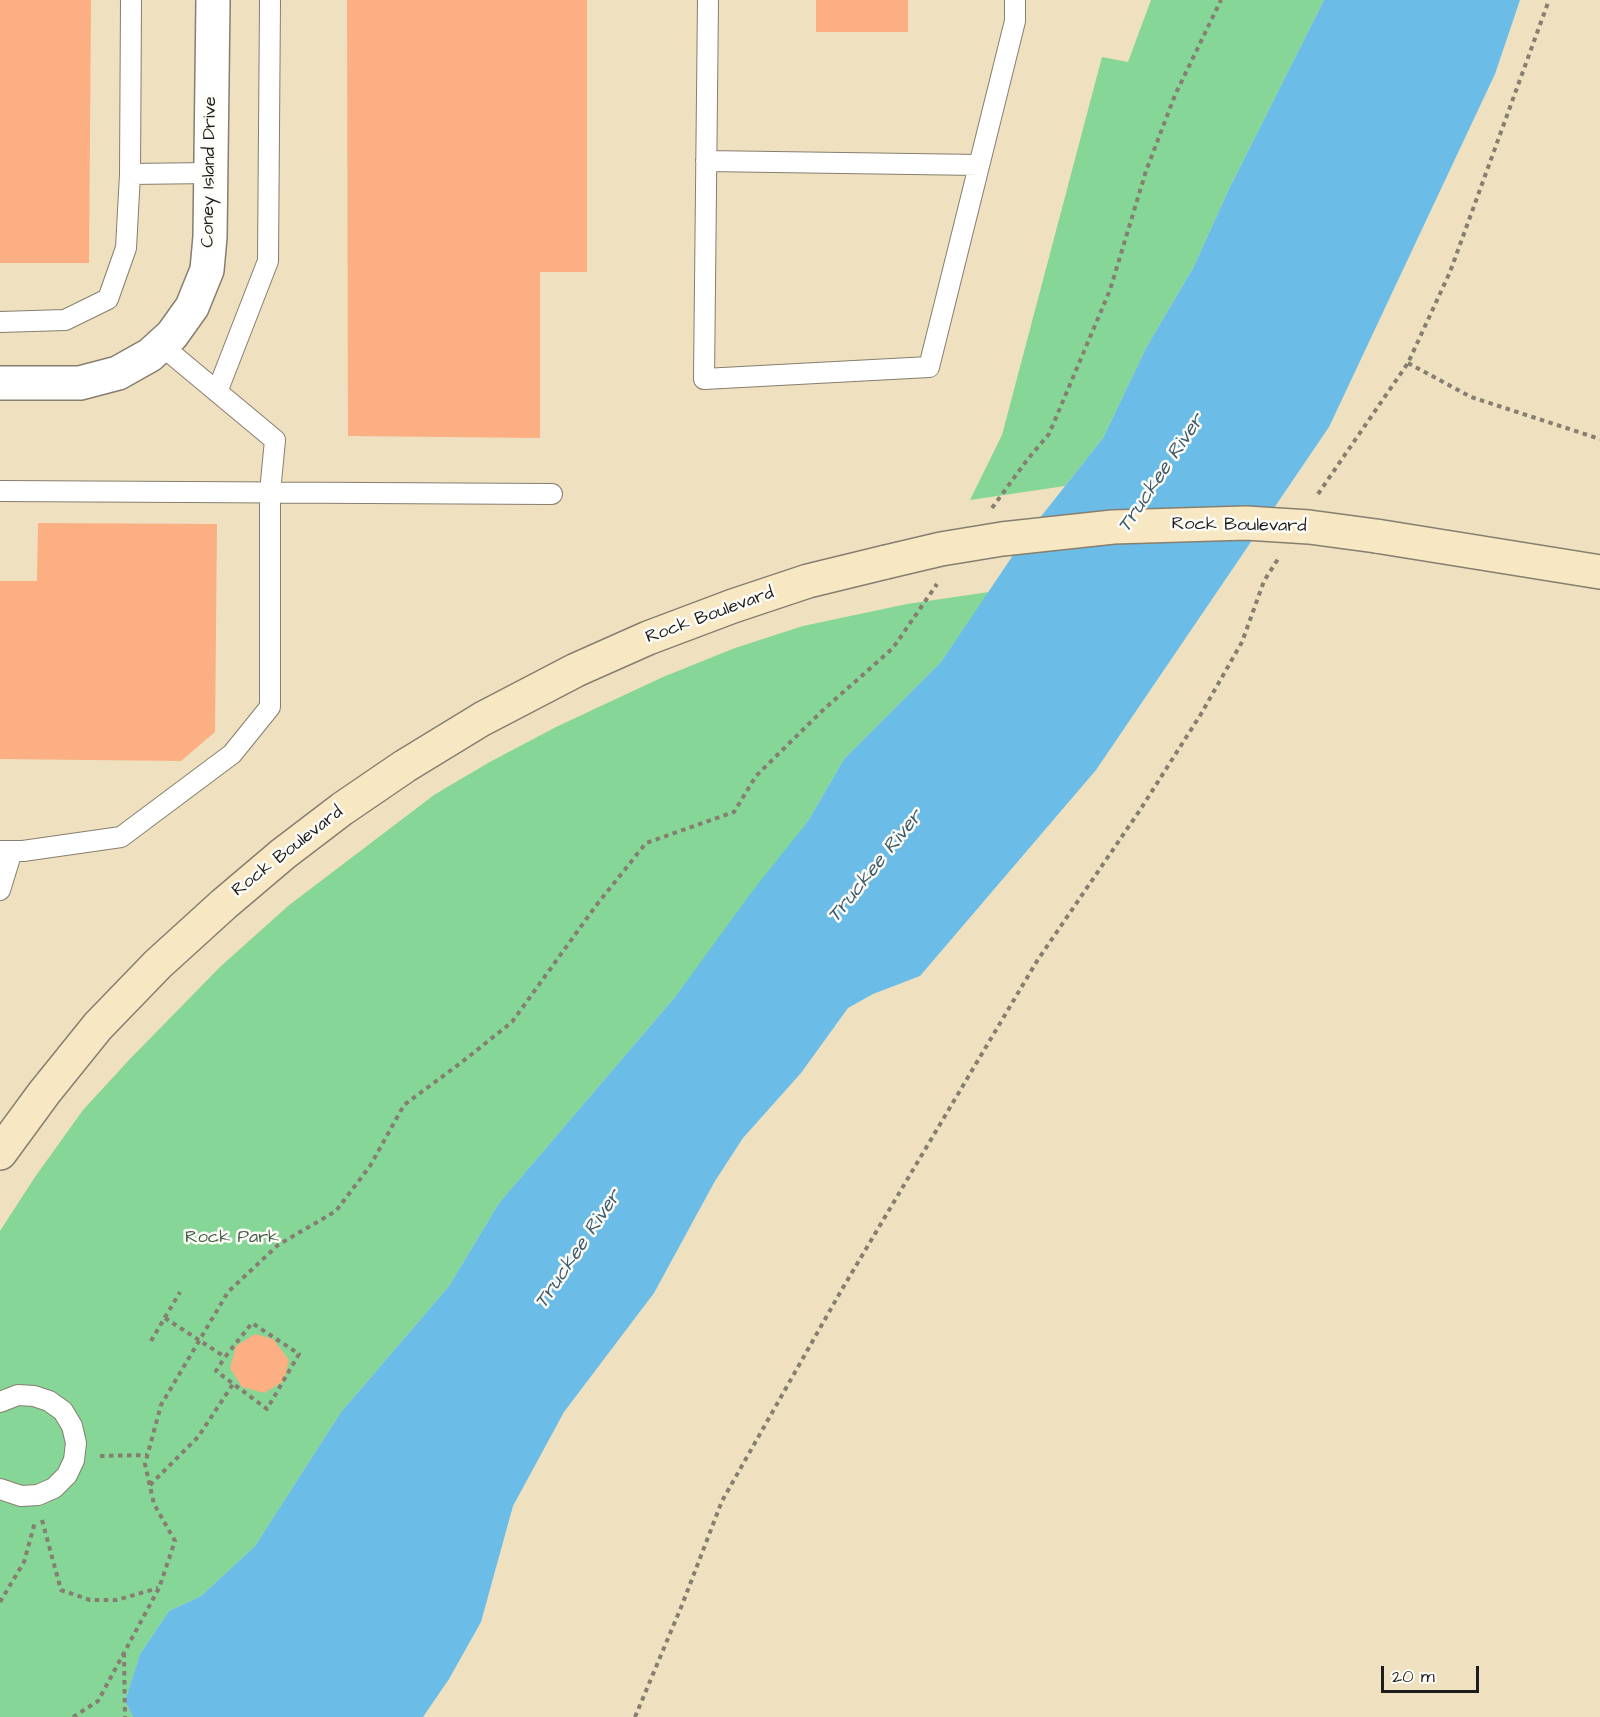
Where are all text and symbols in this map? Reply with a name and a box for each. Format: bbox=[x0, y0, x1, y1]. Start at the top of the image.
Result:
street label: Coney Island Drive bbox=[198, 96, 222, 248]
water label: Truckee River bbox=[1114, 410, 1210, 538]
street label: Rock Boulevard bbox=[1171, 514, 1307, 538]
street label: Rock Boulevard bbox=[643, 583, 777, 649]
street label: Rock Boulevard bbox=[228, 802, 348, 902]
water label: Truckee River bbox=[823, 806, 929, 928]
water label: Truckee River bbox=[531, 1186, 627, 1314]
park label: Rock Park bbox=[185, 1227, 279, 1249]
scale bar bbox=[1384, 1654, 1482, 1692]
text: 20 m bbox=[1392, 1664, 1435, 1689]

